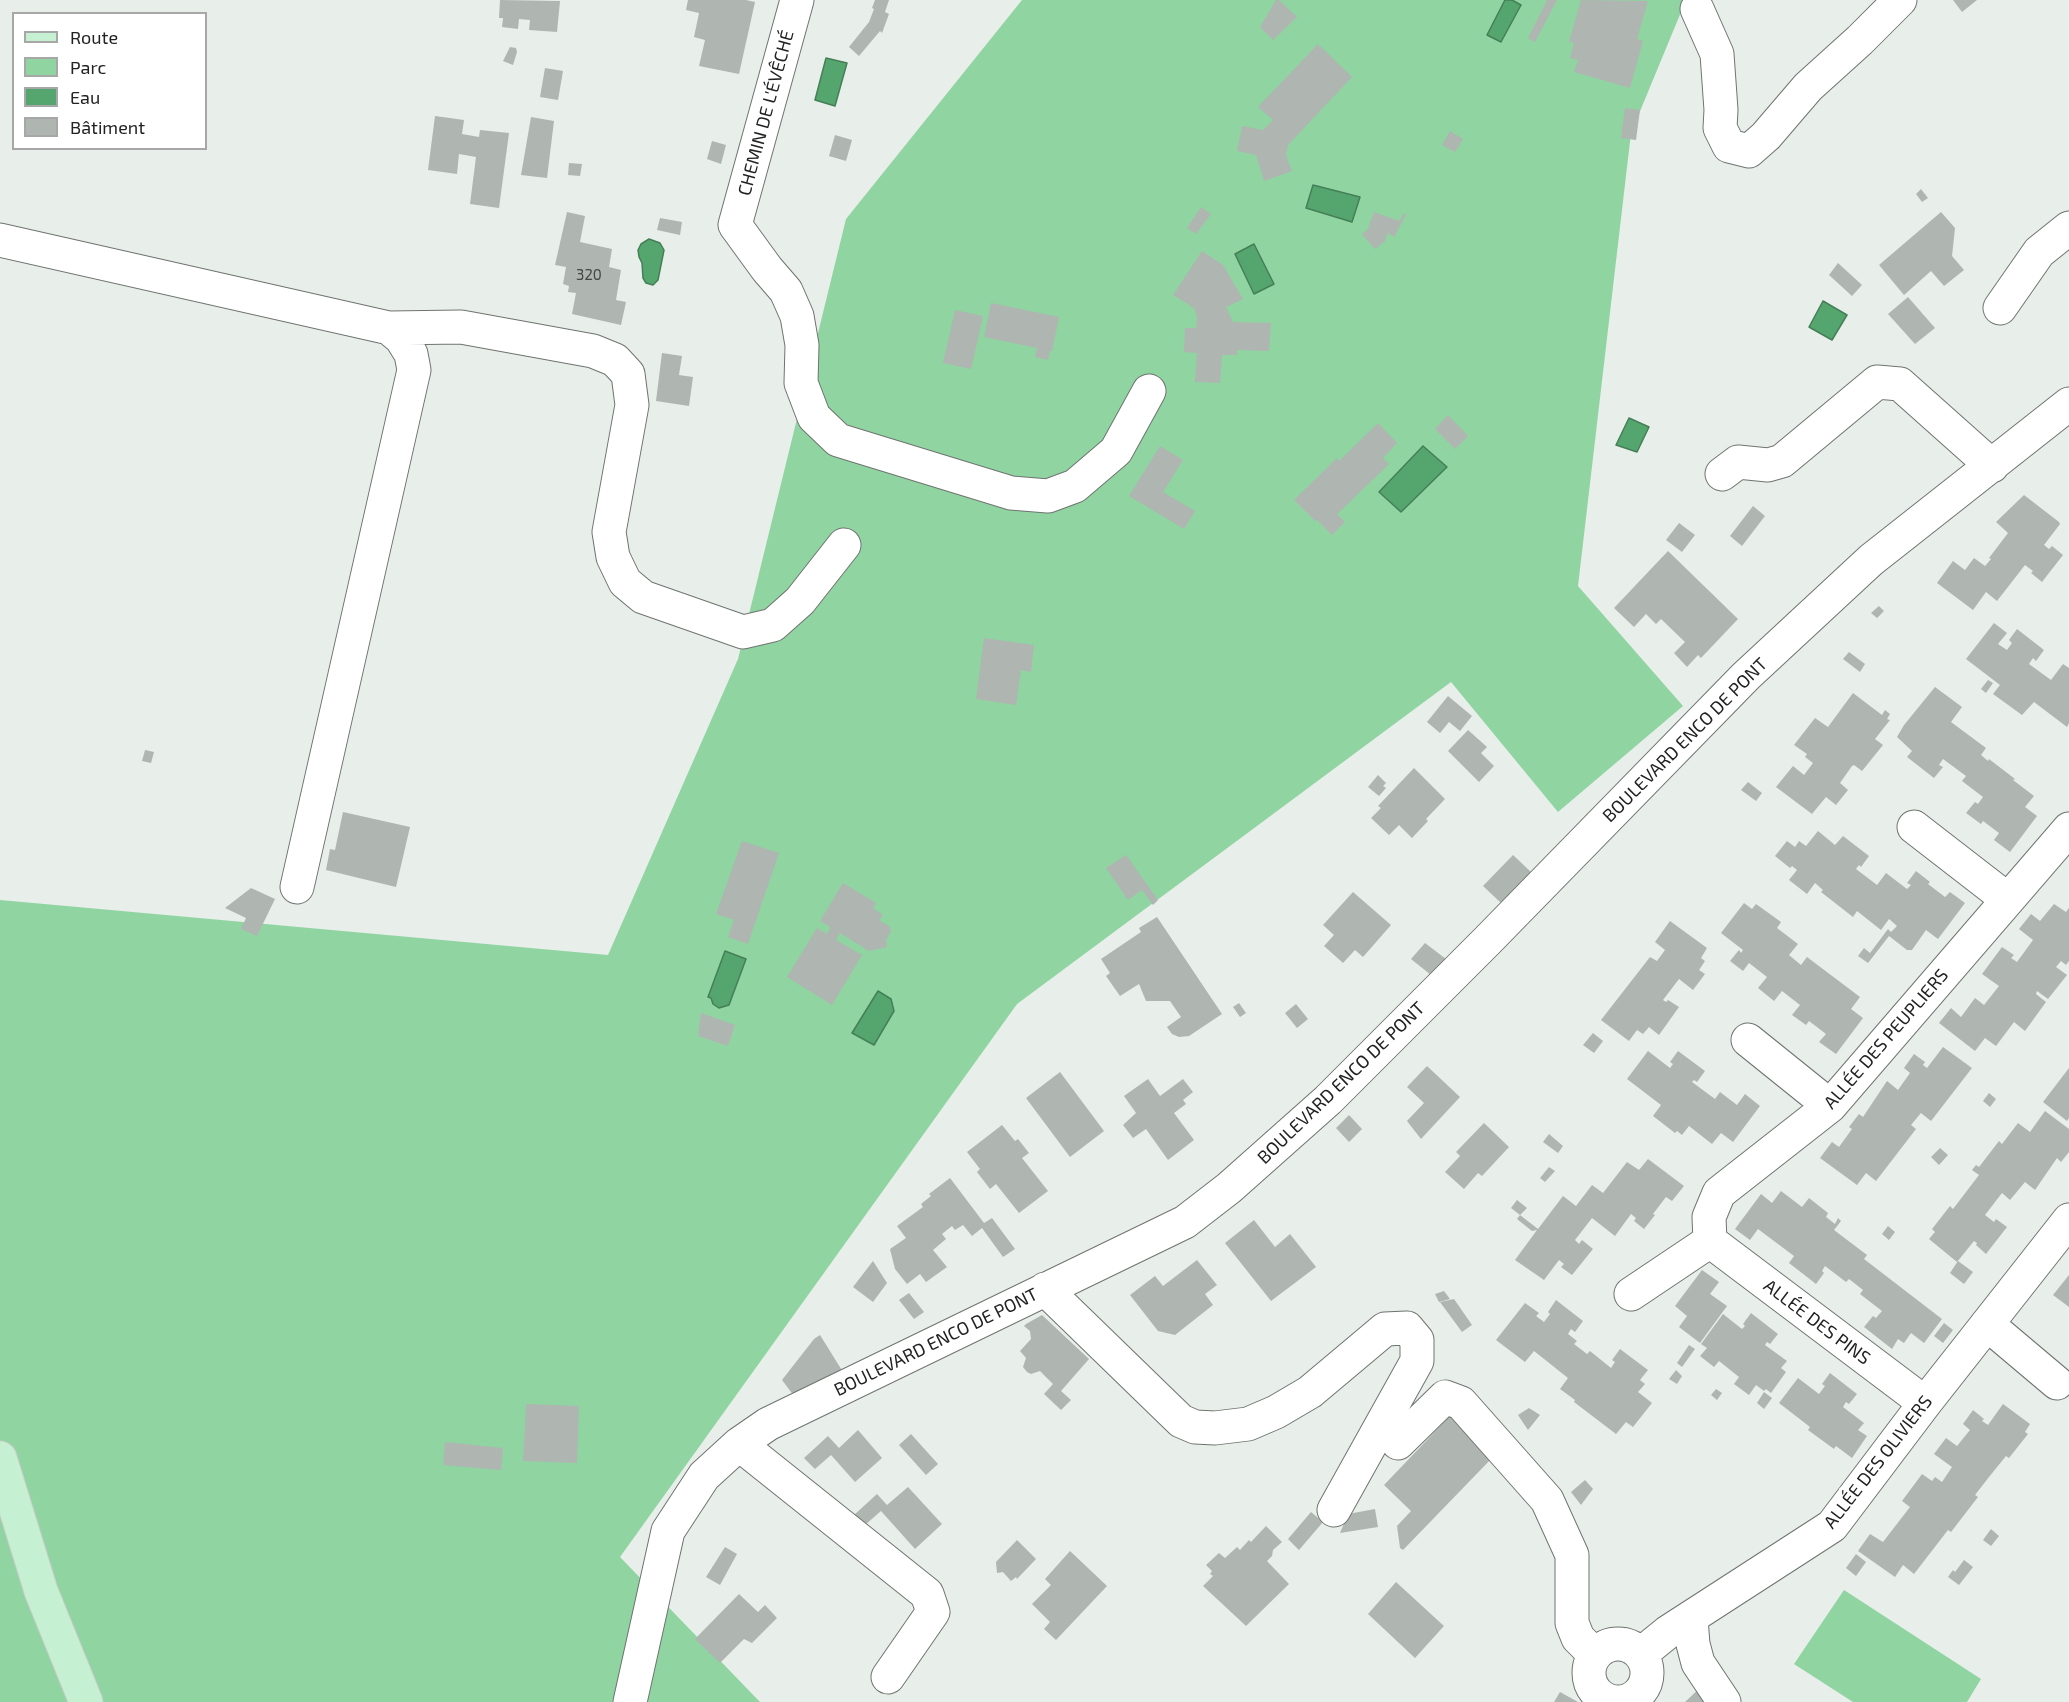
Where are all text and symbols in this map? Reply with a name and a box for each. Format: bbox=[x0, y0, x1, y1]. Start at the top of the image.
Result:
legend bbox=[12, 12, 207, 150]
text: Route bbox=[70, 26, 118, 48]
street label: CHEMIN DE L'ÉVÊCHÉ bbox=[734, 28, 798, 198]
text: Parc bbox=[70, 56, 106, 78]
text: Eau bbox=[70, 86, 100, 108]
text: Bâtiment bbox=[70, 116, 145, 138]
house number: 320 bbox=[576, 266, 602, 284]
street label: BOULEVARD ENCO DE PONT bbox=[1598, 653, 1772, 827]
street label: ALLÉE DES PEUPLIERS bbox=[1819, 965, 1953, 1113]
street label: BOULEVARD ENCO DE PONT bbox=[1253, 997, 1429, 1169]
street label: ALLÉE DES PINS bbox=[1759, 1275, 1875, 1369]
street label: BOULEVARD ENCO DE PONT bbox=[831, 1283, 1041, 1401]
street label: ALLÉE DES OLIVIERS bbox=[1819, 1391, 1937, 1533]

